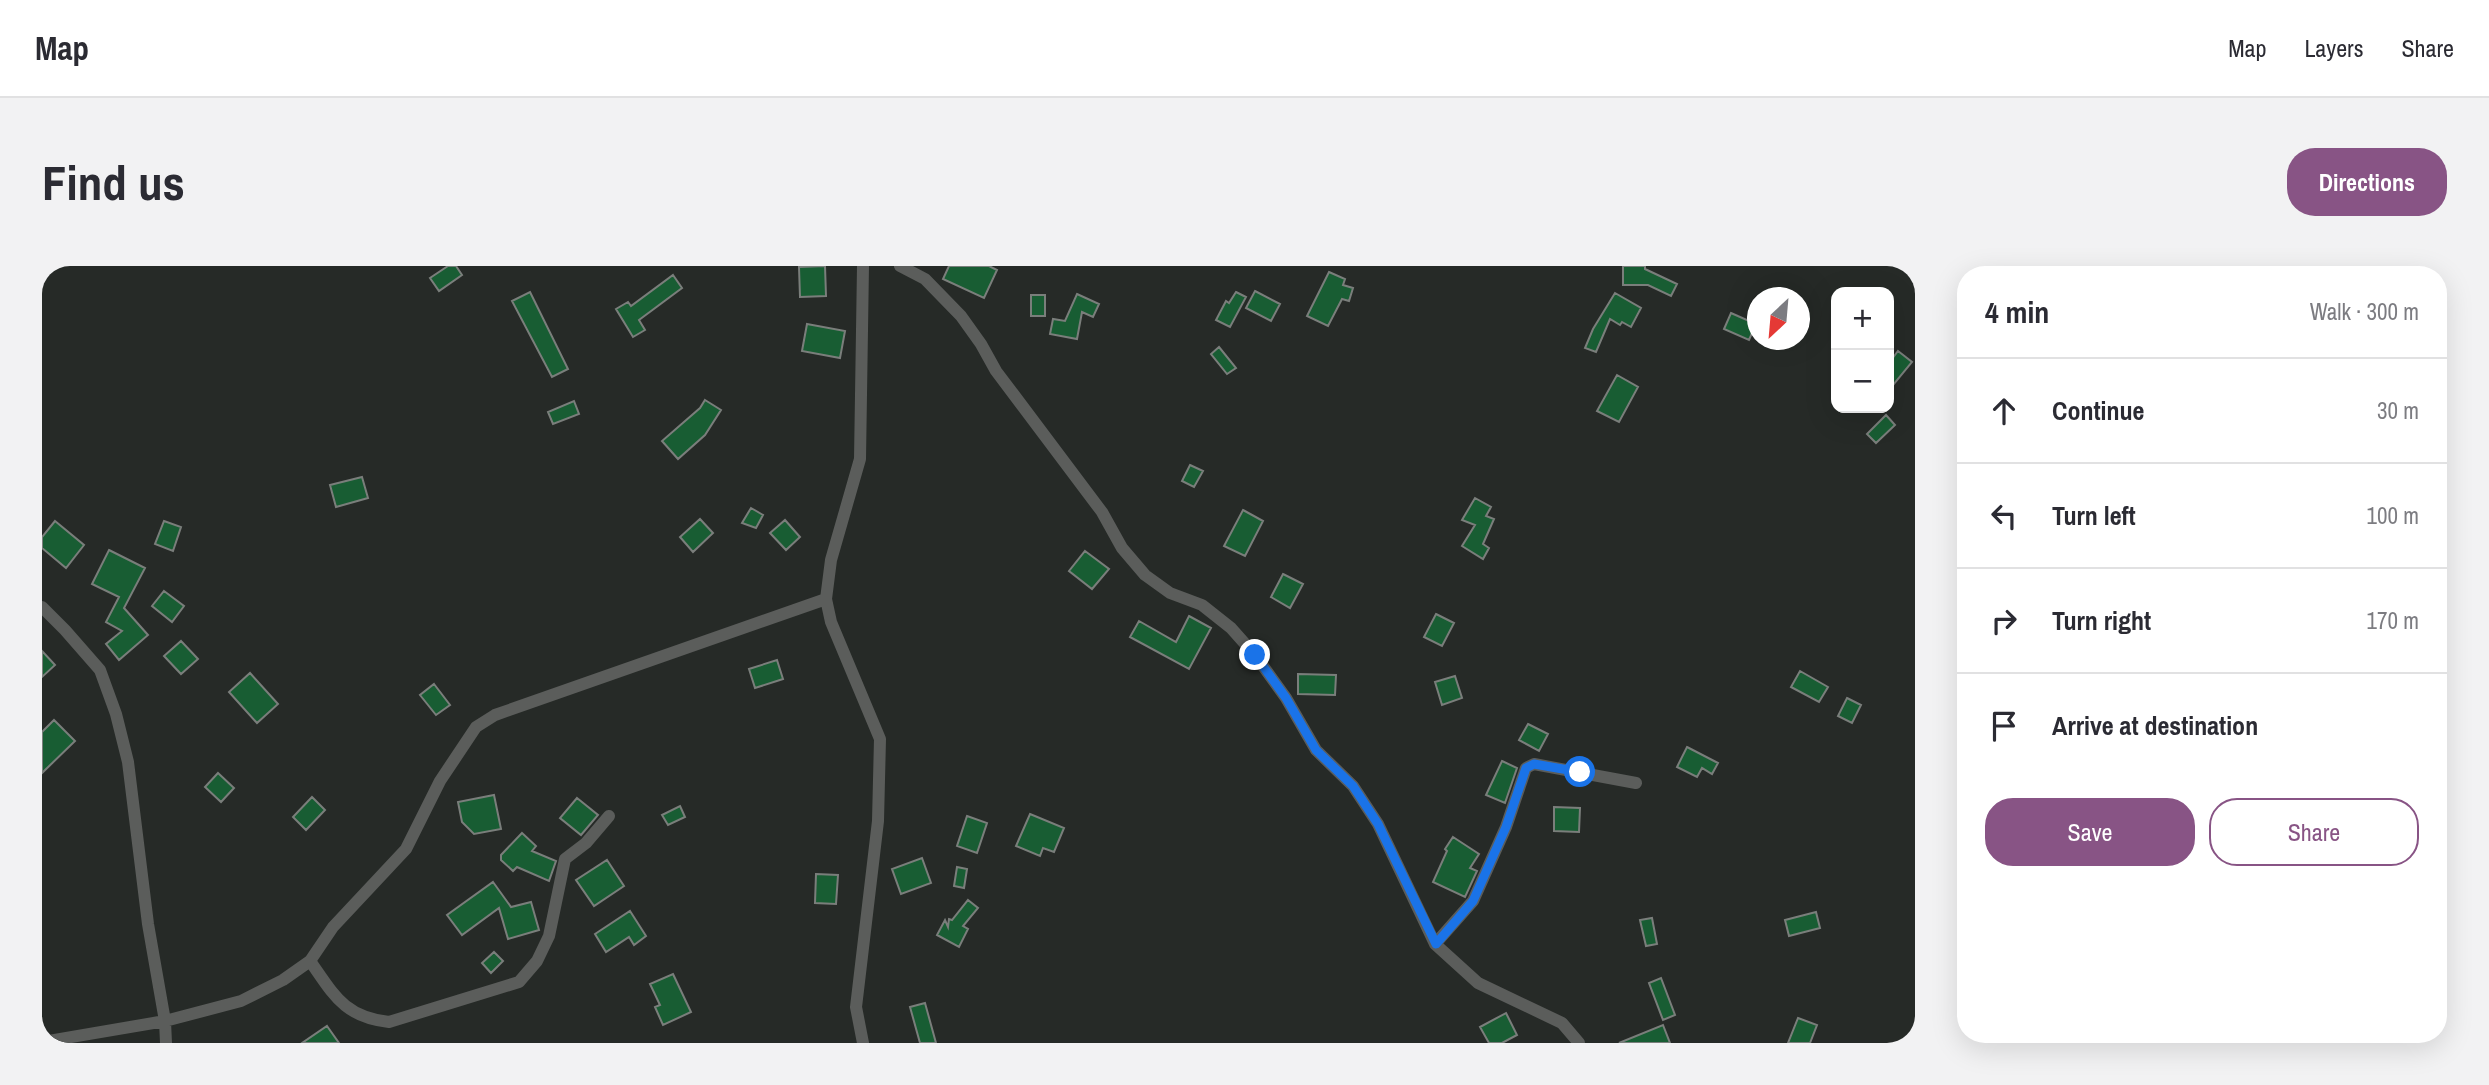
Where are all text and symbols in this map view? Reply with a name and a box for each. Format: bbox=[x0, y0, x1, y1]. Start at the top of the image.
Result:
text: Map bbox=[35, 26, 89, 70]
text: Map bbox=[2228, 32, 2266, 64]
text: Layers bbox=[2304, 32, 2363, 64]
text: Share bbox=[2401, 32, 2454, 64]
button: Directions bbox=[2287, 148, 2447, 216]
text: Find us bbox=[42, 149, 185, 215]
north arrow bbox=[1747, 287, 1810, 350]
map controls bbox=[1831, 287, 1894, 413]
button: + bbox=[1831, 287, 1894, 350]
text: 4 min bbox=[1985, 292, 2049, 332]
text: Walk · 300 m bbox=[2310, 296, 2419, 327]
button: − bbox=[1831, 350, 1894, 413]
icon: ahead bbox=[1985, 392, 2023, 430]
text: Continue bbox=[2052, 393, 2144, 428]
text: 30 m bbox=[2377, 395, 2419, 426]
icon: left bbox=[1985, 497, 2023, 535]
text: Turn left bbox=[2052, 498, 2136, 533]
text: 100 m bbox=[2367, 500, 2419, 531]
icon: right bbox=[1985, 602, 2023, 640]
text: Turn right bbox=[2052, 603, 2151, 638]
text: 170 m bbox=[2367, 605, 2419, 636]
route end bbox=[1239, 639, 1270, 670]
icon: arrive bbox=[1985, 707, 2023, 745]
text: Arrive at destination bbox=[2052, 708, 2258, 743]
route start bbox=[1564, 756, 1595, 787]
button: Save bbox=[1985, 798, 2195, 866]
button: Share bbox=[2209, 798, 2419, 866]

